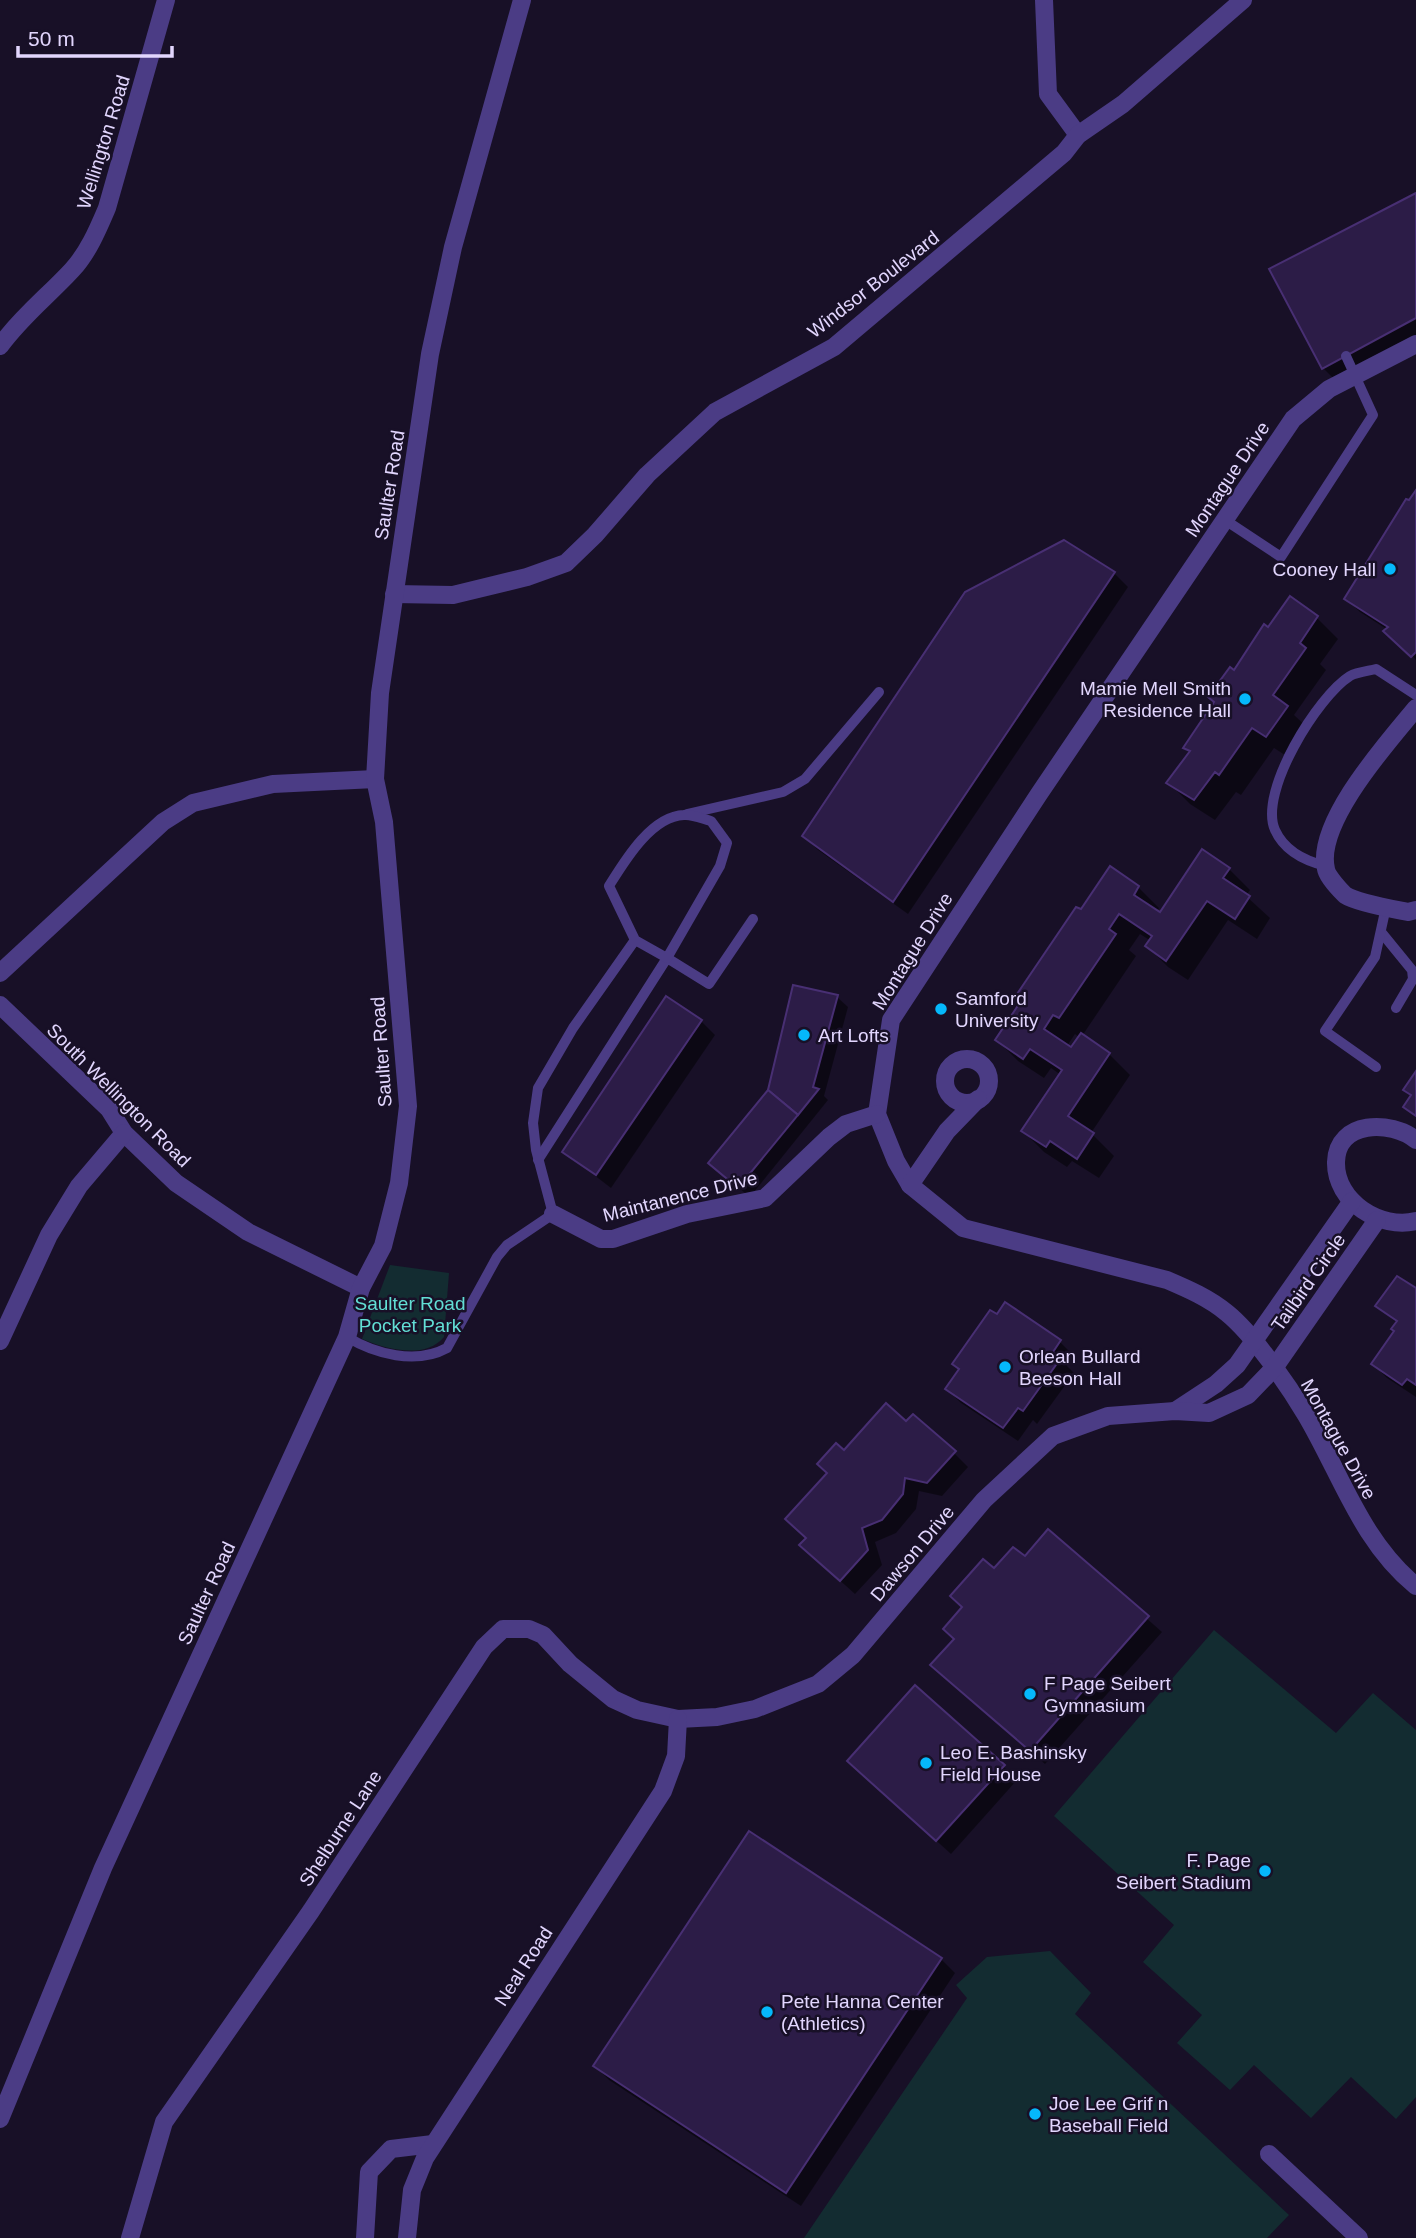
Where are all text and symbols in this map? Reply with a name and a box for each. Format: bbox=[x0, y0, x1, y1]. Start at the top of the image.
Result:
scale bar bbox=[18, 14, 172, 58]
text: 50 m bbox=[28, 27, 75, 50]
street label: Wellington Road bbox=[73, 73, 134, 212]
street label: Windsor Boulevard bbox=[804, 227, 943, 342]
street label: Montague Drive bbox=[1181, 418, 1274, 541]
street label: Saulter Road bbox=[370, 429, 409, 541]
place label: Cooney Hall bbox=[1273, 559, 1376, 580]
marker: Cooney Hall bbox=[1382, 561, 1398, 577]
place label: Mamie Mell Smith Residence Hall bbox=[1080, 678, 1231, 721]
marker: Mamie Mell Smith Residence Hall bbox=[1237, 691, 1253, 707]
street label: Montague Drive bbox=[868, 889, 957, 1014]
place label: Samford University bbox=[955, 988, 1039, 1031]
street label: Saulter Road bbox=[367, 996, 396, 1108]
marker: Samford University bbox=[933, 1001, 949, 1017]
street label: South Wellington Road bbox=[43, 1019, 195, 1171]
place label: Art Lofts bbox=[818, 1025, 889, 1046]
marker: Art Lofts bbox=[796, 1027, 812, 1043]
street label: Maintanence Drive bbox=[601, 1167, 760, 1226]
street label: Tailbird Circle bbox=[1267, 1230, 1350, 1335]
park label: Saulter Road Pocket Park bbox=[355, 1293, 465, 1336]
place label: Orlean Bullard Beeson Hall bbox=[1019, 1346, 1140, 1389]
marker: Orlean Bullard Beeson Hall bbox=[997, 1359, 1013, 1375]
street label: Montague Drive bbox=[1297, 1375, 1380, 1503]
street label: Dawson Drive bbox=[866, 1501, 958, 1605]
street label: Saulter Road bbox=[174, 1539, 239, 1648]
place label: F Page Seibert Gymnasium bbox=[1044, 1673, 1171, 1716]
marker: F Page Seibert Gymnasium bbox=[1022, 1686, 1038, 1702]
place label: Leo E. Bashinsky Field House bbox=[940, 1742, 1087, 1785]
marker: Leo E. Bashinsky Field House bbox=[918, 1755, 934, 1771]
street label: Shelburne Lane bbox=[295, 1766, 386, 1890]
place label: F. Page Seibert Stadium bbox=[1116, 1850, 1251, 1893]
marker: F. Page Seibert Stadium bbox=[1257, 1863, 1273, 1879]
street label: Neal Road bbox=[490, 1923, 557, 2010]
place label: Pete Hanna Center (Athletics) bbox=[781, 1991, 944, 2034]
marker: Pete Hanna Center (Athletics) bbox=[759, 2004, 775, 2020]
place label: Joe Lee Grif n Baseball Field bbox=[1049, 2093, 1168, 2136]
marker: Joe Lee Grif n Baseball Field bbox=[1027, 2106, 1043, 2122]

